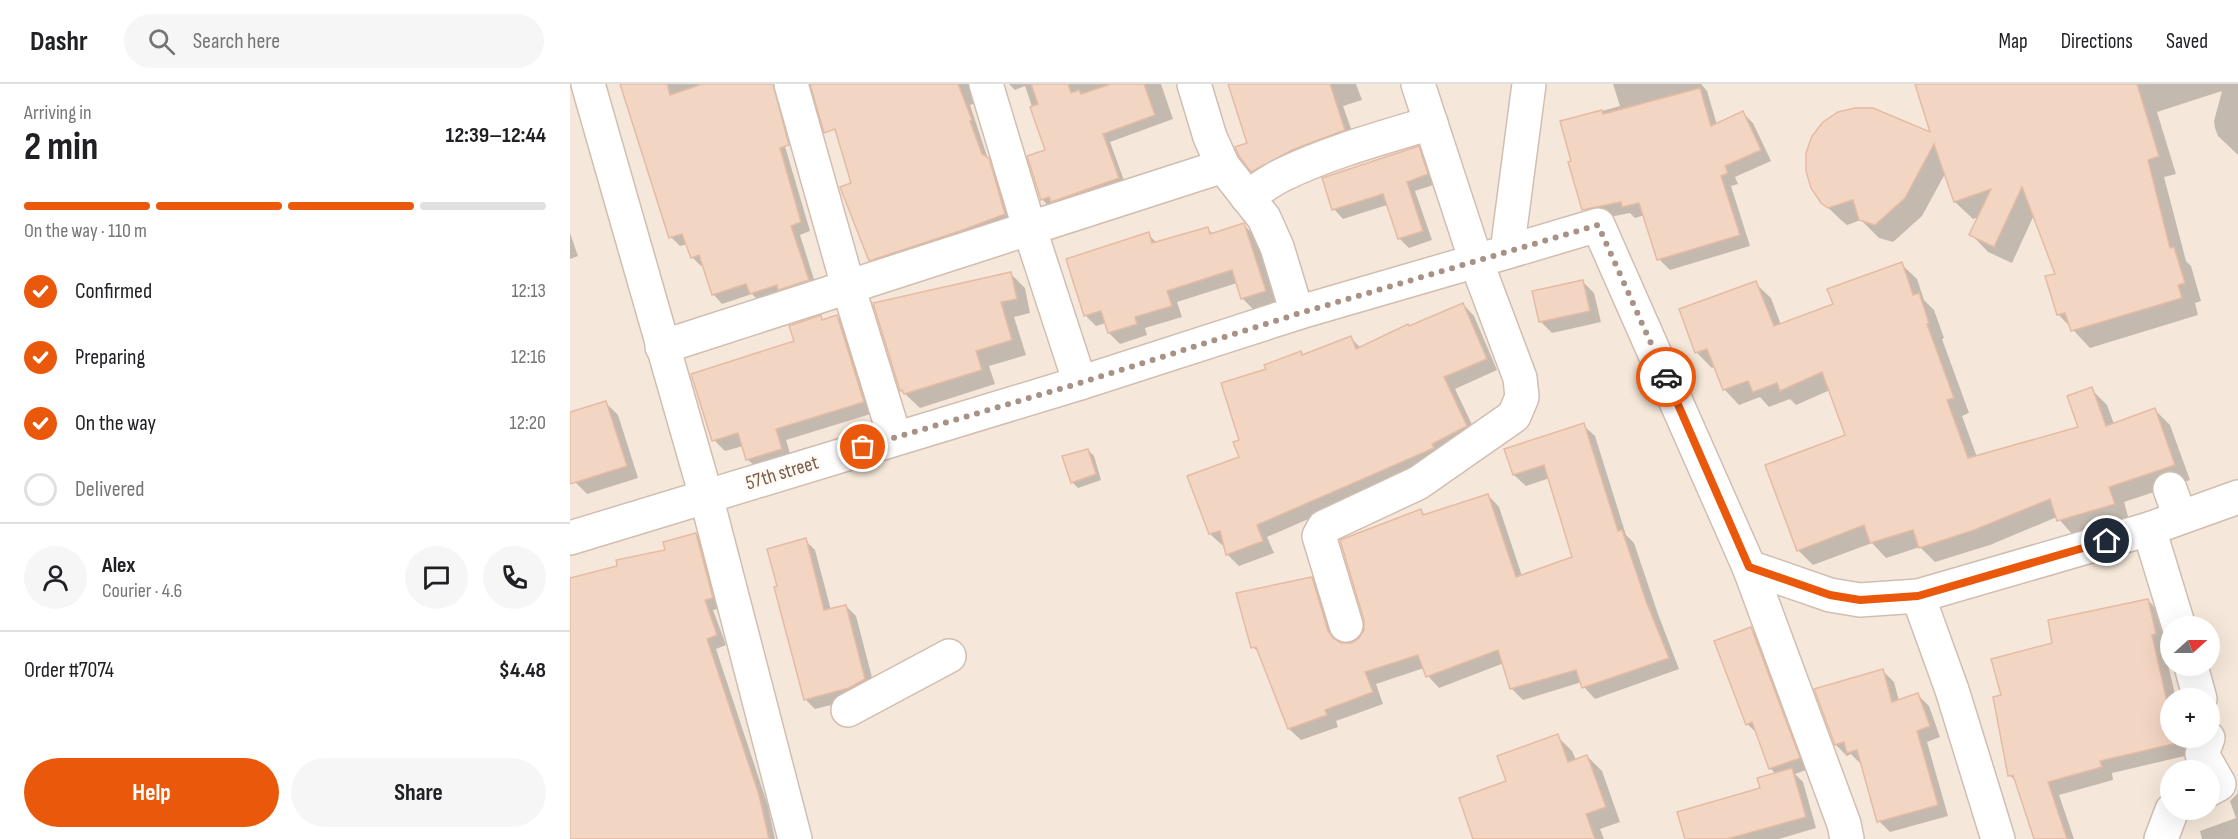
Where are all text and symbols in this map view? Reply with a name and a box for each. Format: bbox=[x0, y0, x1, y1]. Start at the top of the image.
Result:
search box bbox=[124, 14, 544, 68]
text: Dashr bbox=[30, 25, 88, 58]
icon: search bbox=[145, 25, 178, 58]
text: Search here bbox=[193, 28, 280, 55]
text: Map bbox=[1998, 29, 2028, 54]
text: Directions bbox=[2061, 29, 2133, 54]
text: Saved bbox=[2166, 29, 2208, 54]
text: Arriving in bbox=[24, 101, 92, 125]
text: 12:39–12:44 bbox=[446, 122, 546, 149]
text: 2 min bbox=[24, 124, 98, 171]
text: On the way · 110 m bbox=[24, 219, 147, 243]
icon: check bbox=[24, 275, 57, 308]
text: Confirmed bbox=[75, 278, 152, 305]
text: 12:13 bbox=[511, 279, 546, 303]
icon: check bbox=[24, 341, 57, 374]
text: Preparing bbox=[75, 344, 145, 371]
text: 12:16 bbox=[511, 345, 546, 369]
courier bbox=[1636, 347, 1696, 407]
icon: car bbox=[1650, 361, 1683, 394]
icon: check bbox=[24, 407, 57, 440]
text: On the way bbox=[75, 410, 156, 437]
text: 12:20 bbox=[510, 411, 546, 435]
pin bbox=[837, 421, 888, 472]
icon: bag bbox=[846, 430, 879, 463]
street label: 57th street bbox=[743, 451, 821, 495]
text: Delivered bbox=[75, 476, 144, 503]
pin bbox=[2081, 515, 2132, 566]
icon: home bbox=[2090, 524, 2123, 557]
button: person bbox=[24, 546, 87, 609]
button: chat bbox=[405, 546, 468, 609]
button: phone bbox=[483, 546, 546, 609]
text: Alex bbox=[102, 552, 135, 579]
text: Courier · 4.6 bbox=[102, 579, 182, 603]
north arrow bbox=[2160, 616, 2220, 676]
map controls bbox=[2160, 616, 2220, 820]
text: Order #7074 bbox=[24, 657, 114, 684]
text: $4.48 bbox=[499, 657, 546, 684]
button: + bbox=[2160, 688, 2220, 748]
button: Help bbox=[24, 758, 279, 827]
button: Share bbox=[291, 758, 546, 827]
button: − bbox=[2160, 760, 2220, 820]

